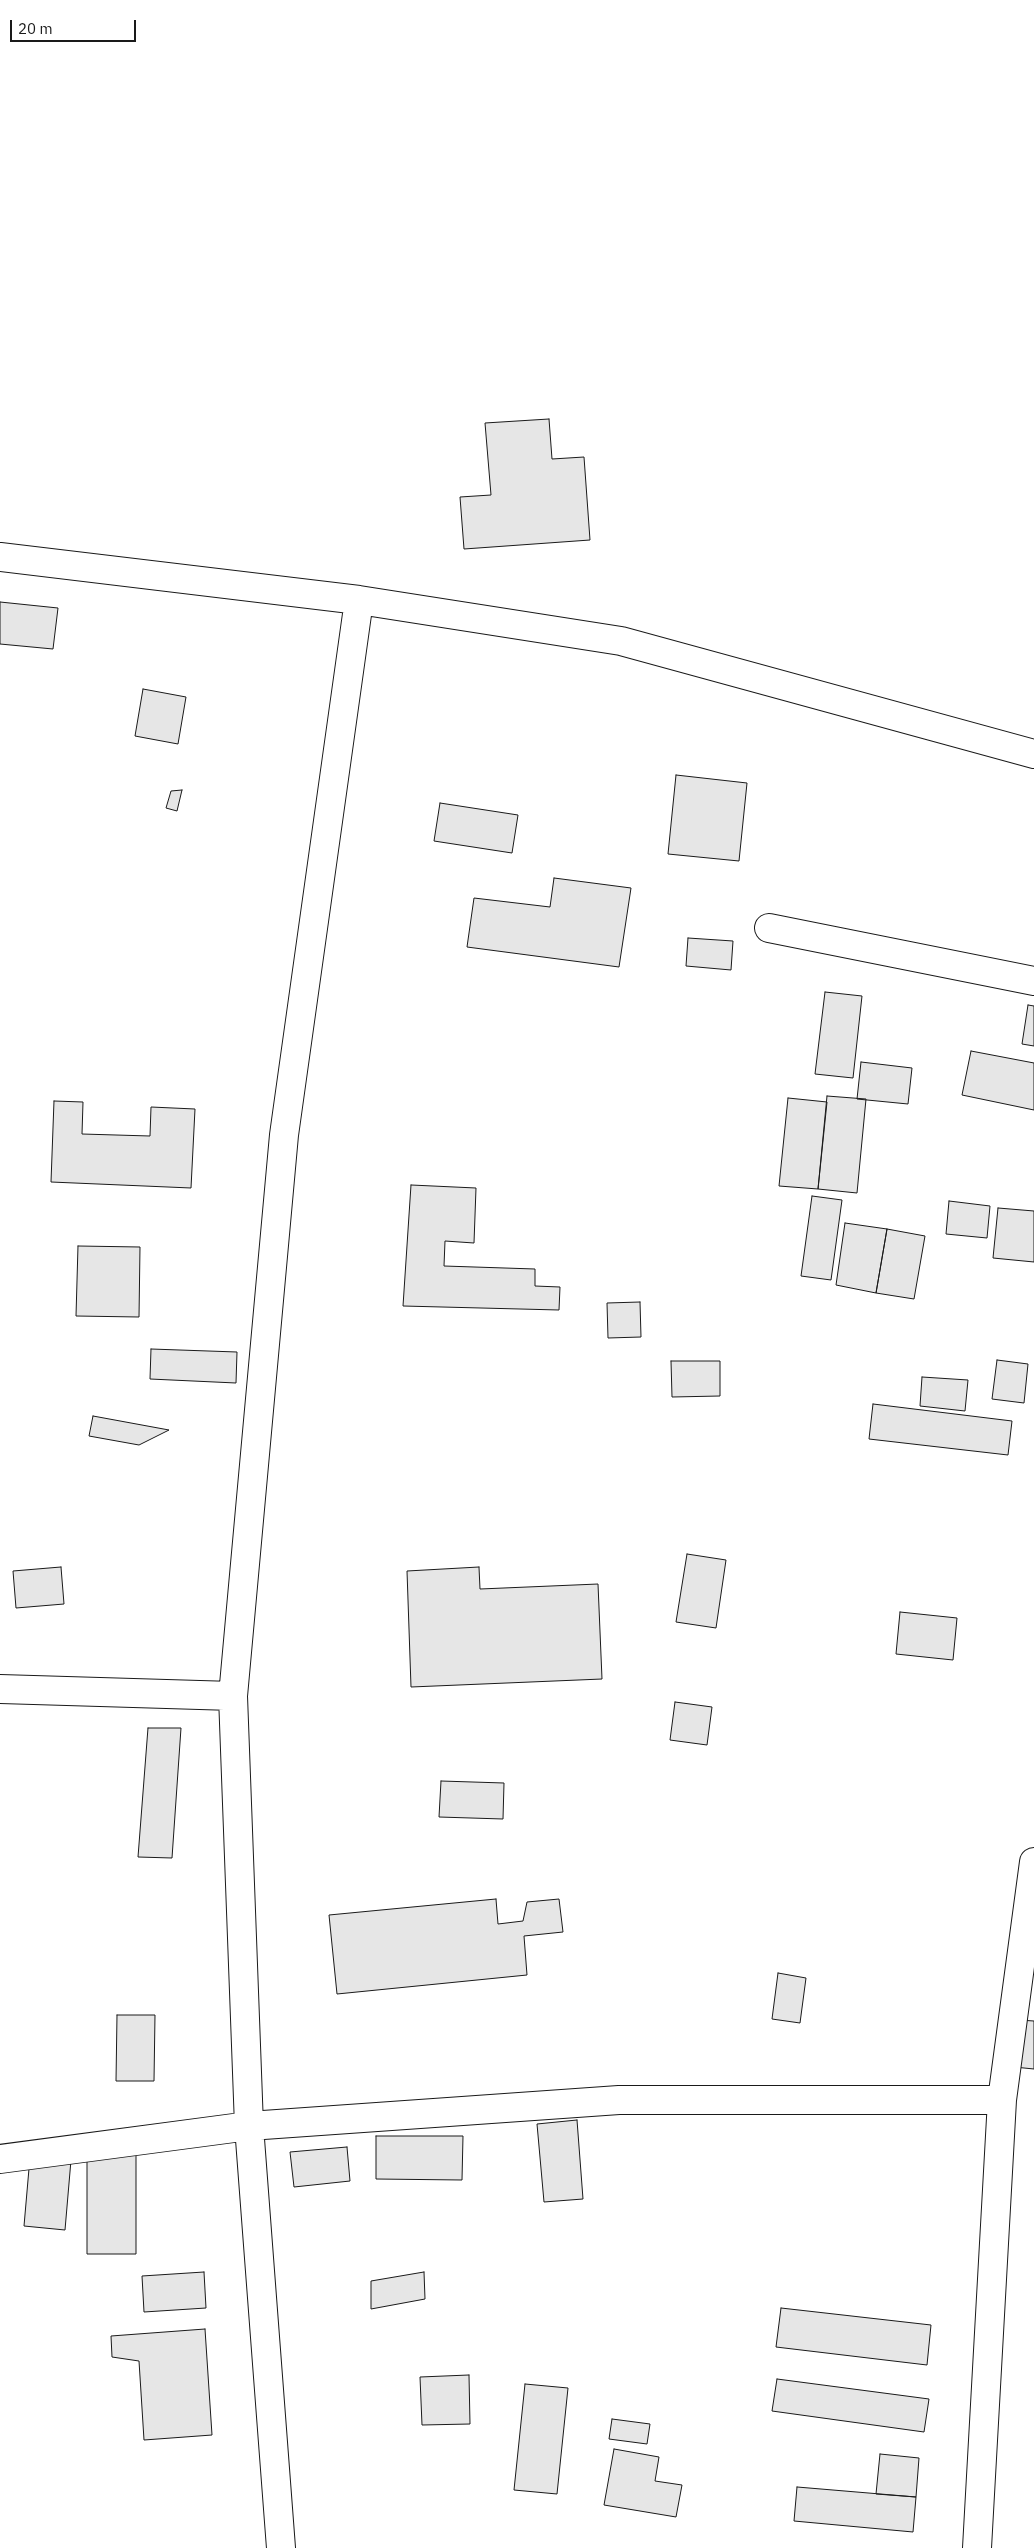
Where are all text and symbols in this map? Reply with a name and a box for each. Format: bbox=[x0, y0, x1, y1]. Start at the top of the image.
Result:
scale bar bbox=[12, 10, 139, 42]
text: 20 m bbox=[18, 19, 53, 38]

